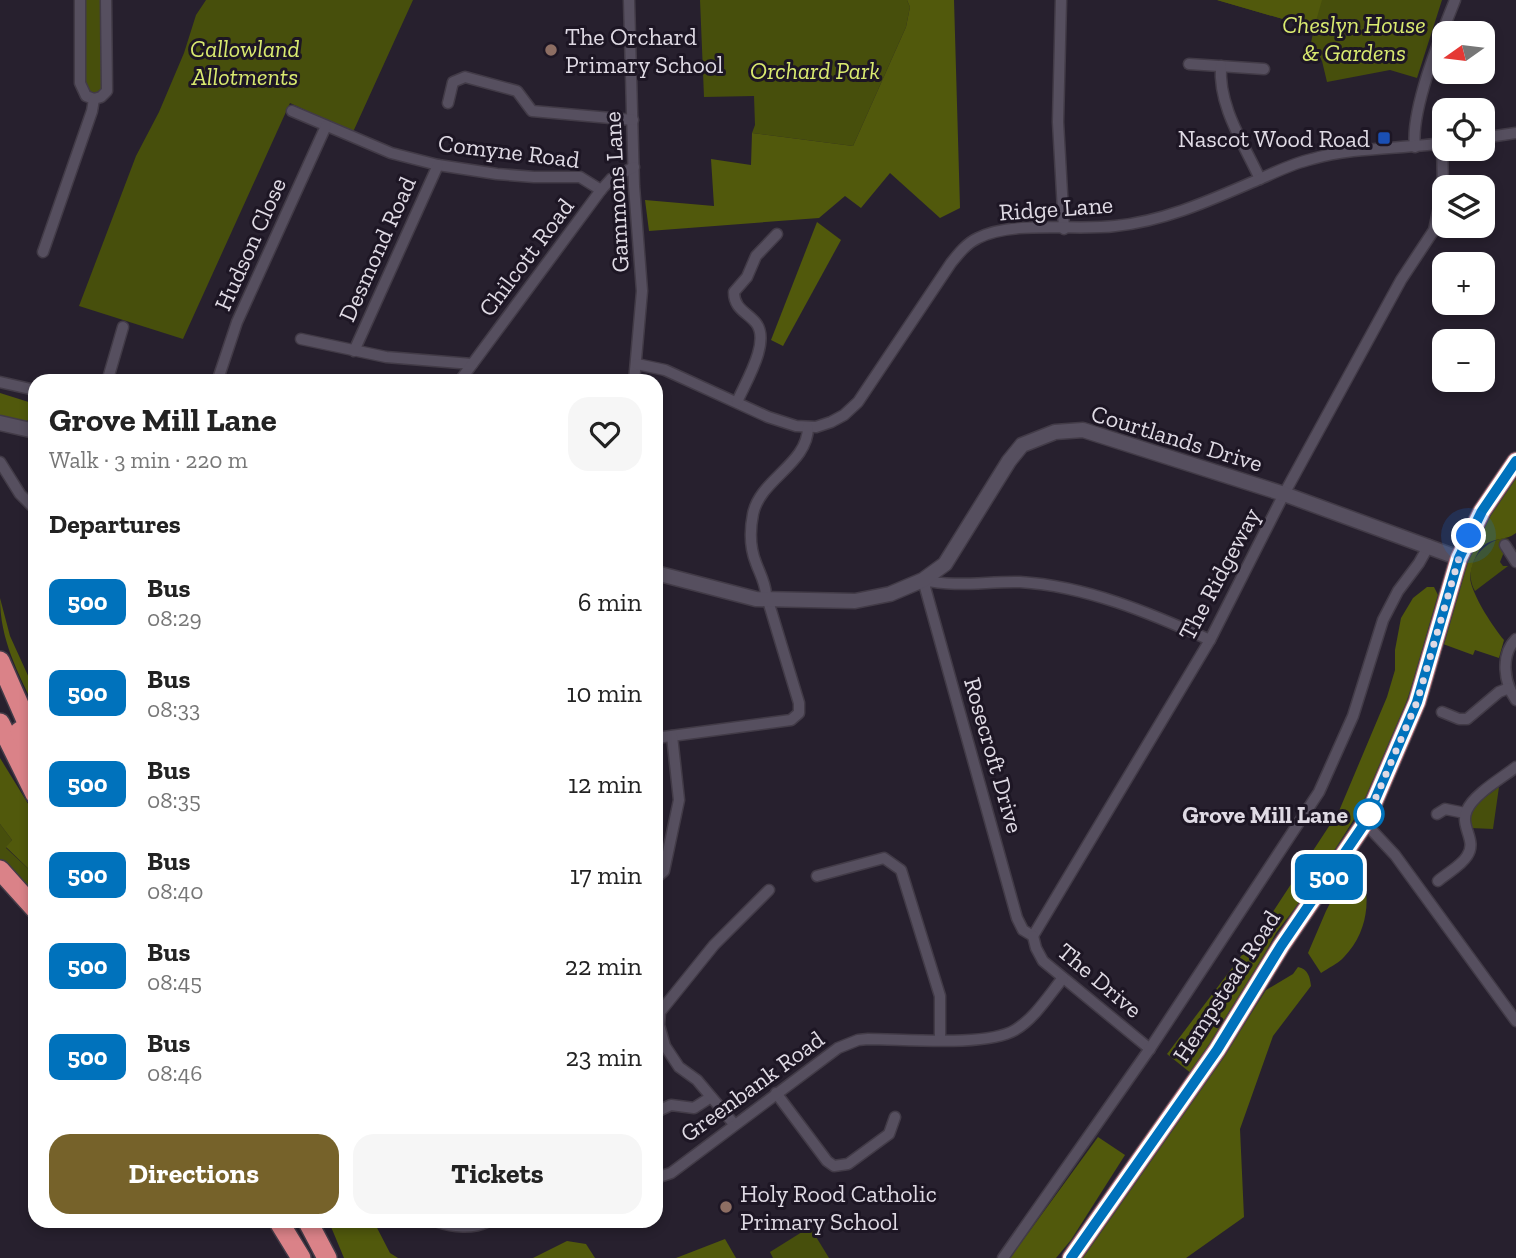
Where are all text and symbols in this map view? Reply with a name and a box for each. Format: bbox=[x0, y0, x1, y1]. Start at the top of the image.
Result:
park label: Cheslyn House & Gardens bbox=[1282, 10, 1426, 67]
north arrow bbox=[1432, 21, 1494, 84]
map controls bbox=[1432, 21, 1495, 392]
place label: The Orchard Primary School bbox=[565, 22, 723, 79]
park label: Callowland Allotments bbox=[190, 34, 300, 91]
marker: The Orchard Primary School bbox=[543, 42, 559, 58]
park label: Orchard Park bbox=[750, 56, 880, 85]
button: locate bbox=[1432, 98, 1495, 161]
street label: Gammons Lane bbox=[597, 111, 635, 273]
place label: Nascot Wood Road bbox=[1178, 124, 1370, 153]
street label: Comyne Road bbox=[437, 128, 581, 174]
marker: Nascot Wood Road bbox=[1376, 130, 1392, 146]
street label: Desmond Road bbox=[332, 172, 422, 326]
street label: Hudson Close bbox=[208, 173, 292, 315]
button: layers bbox=[1432, 175, 1495, 238]
street label: Ridge Lane bbox=[998, 190, 1114, 226]
street label: Chilcott Road bbox=[472, 192, 580, 322]
button: + bbox=[1432, 252, 1495, 315]
button: − bbox=[1432, 329, 1495, 392]
button: heart bbox=[568, 397, 642, 471]
street label: Courtlands Drive bbox=[1088, 398, 1266, 478]
text: Grove Mill Lane bbox=[49, 400, 277, 439]
text: Walk · 3 min · 220 m bbox=[49, 446, 248, 474]
street label: The Ridgeway bbox=[1172, 502, 1266, 645]
text: Departures bbox=[49, 508, 181, 540]
your location bbox=[1451, 518, 1486, 553]
text: Bus bbox=[147, 572, 190, 604]
text: 6 min bbox=[578, 586, 642, 618]
text: 500 bbox=[67, 587, 108, 616]
text: 08:29 bbox=[147, 604, 202, 632]
text: Bus bbox=[147, 663, 190, 695]
street label: Rosecroft Drive bbox=[958, 674, 1030, 836]
text: 10 min bbox=[566, 677, 642, 709]
text: 500 bbox=[67, 678, 108, 707]
text: 08:33 bbox=[147, 695, 200, 723]
text: Bus bbox=[147, 754, 190, 786]
text: 12 min bbox=[568, 768, 642, 800]
text: 500 bbox=[67, 769, 108, 798]
text: 08:35 bbox=[147, 786, 201, 814]
marker: Grove Mill Lane bbox=[1354, 799, 1384, 829]
place label: Grove Mill Lane bbox=[1182, 800, 1348, 829]
text: Bus bbox=[147, 845, 190, 877]
line badge: 500 bbox=[1289, 854, 1369, 900]
text: 17 min bbox=[570, 859, 642, 891]
text: 500 bbox=[67, 860, 108, 889]
text: 500 bbox=[1309, 862, 1349, 891]
text: 08:40 bbox=[147, 877, 203, 905]
street label: Hempstead Road bbox=[1166, 905, 1286, 1067]
text: Bus bbox=[147, 936, 190, 968]
street label: The Drive bbox=[1052, 936, 1148, 1024]
text: 22 min bbox=[565, 950, 642, 982]
text: 500 bbox=[67, 951, 108, 980]
text: 08:45 bbox=[147, 968, 202, 996]
street label: Greenbank Road bbox=[674, 1024, 830, 1148]
text: Bus bbox=[147, 1027, 190, 1059]
text: 23 min bbox=[565, 1041, 642, 1073]
text: 500 bbox=[67, 1042, 108, 1071]
text: 08:46 bbox=[147, 1059, 202, 1087]
button: Directions bbox=[49, 1134, 339, 1214]
button: Tickets bbox=[353, 1134, 642, 1214]
place label: Holy Rood Catholic Primary School bbox=[740, 1179, 937, 1236]
marker: Holy Rood Catholic Primary School bbox=[718, 1199, 734, 1215]

